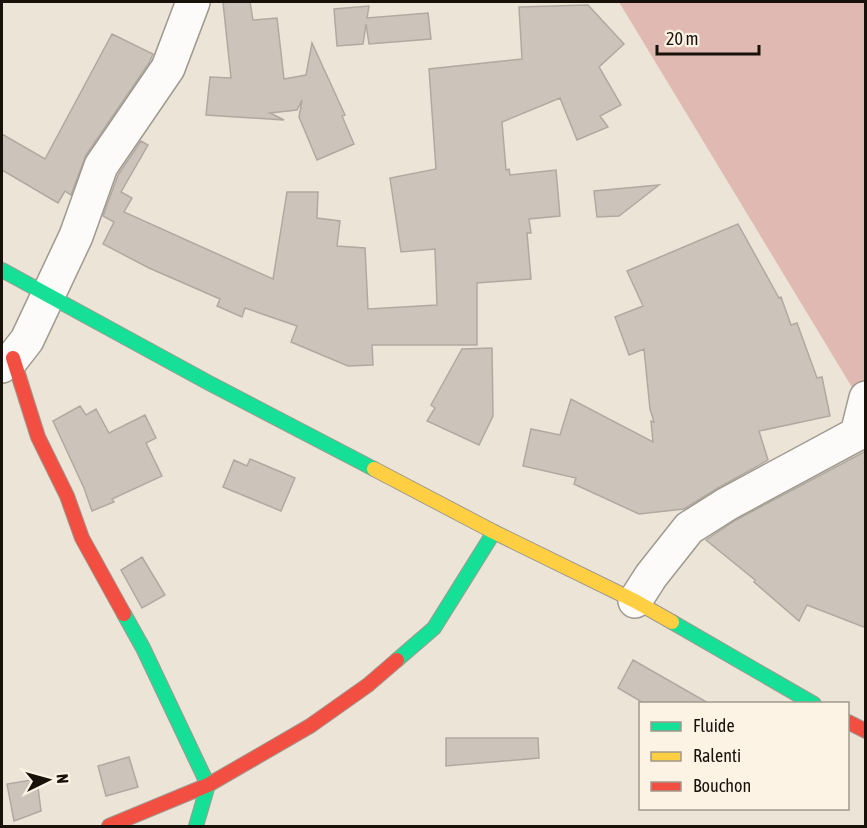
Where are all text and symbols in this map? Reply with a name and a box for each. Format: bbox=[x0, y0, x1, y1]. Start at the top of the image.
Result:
scale bar bbox=[657, 18, 759, 56]
text: 20 m bbox=[666, 28, 698, 49]
legend bbox=[639, 702, 849, 810]
text: Fluide bbox=[693, 715, 735, 736]
text: Ralenti bbox=[693, 745, 741, 766]
north arrow bbox=[18, 750, 78, 810]
text: N bbox=[54, 773, 72, 784]
text: Bouchon bbox=[693, 775, 751, 796]

